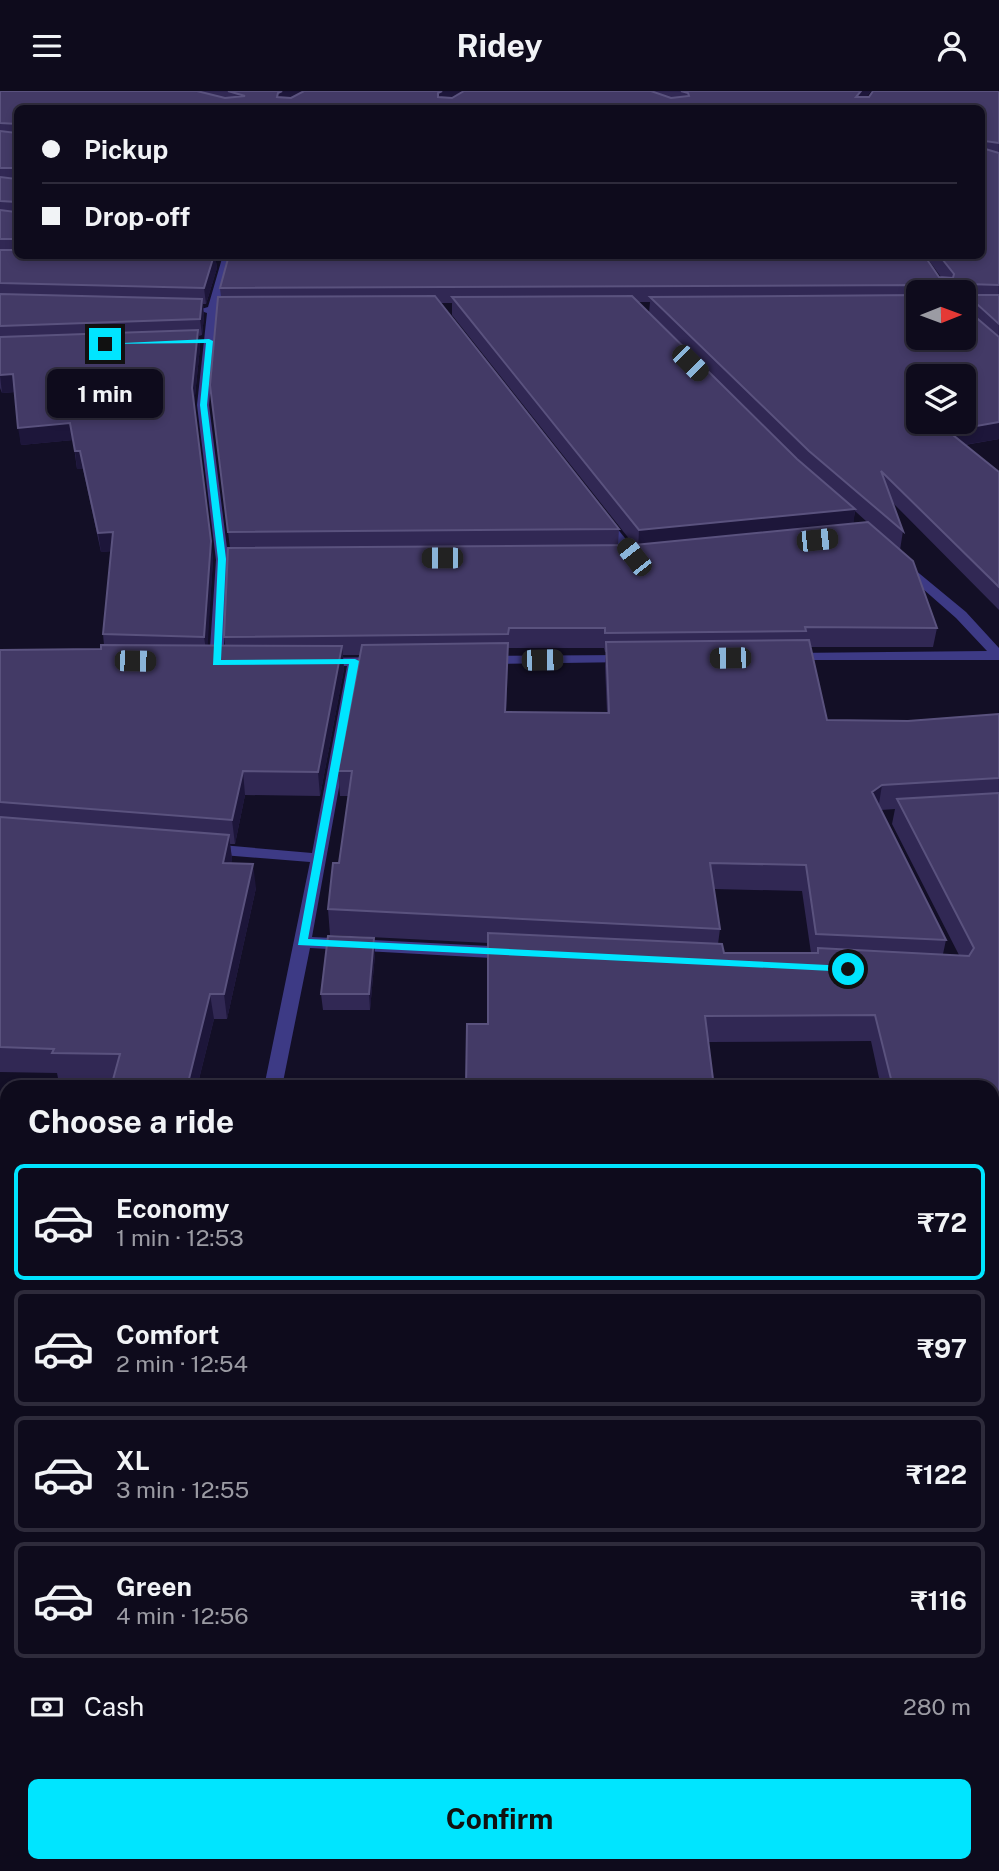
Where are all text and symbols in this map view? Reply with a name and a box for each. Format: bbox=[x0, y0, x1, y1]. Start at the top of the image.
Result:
icon: menu bbox=[28, 27, 66, 65]
text: Ridey bbox=[456, 27, 543, 64]
icon: person bbox=[933, 27, 971, 65]
text: Pickup bbox=[84, 134, 168, 165]
text: Drop-off bbox=[84, 201, 190, 232]
north arrow bbox=[906, 280, 976, 350]
map controls bbox=[906, 280, 976, 434]
route end bbox=[89, 328, 121, 360]
car bbox=[668, 341, 713, 385]
button: layers bbox=[906, 364, 976, 434]
callout: 1 min bbox=[47, 369, 163, 417]
text: 1 min bbox=[77, 380, 133, 407]
car bbox=[796, 527, 839, 553]
car bbox=[613, 534, 656, 580]
car bbox=[422, 548, 464, 569]
car bbox=[709, 647, 752, 669]
car bbox=[521, 649, 564, 671]
car bbox=[114, 650, 157, 672]
route start bbox=[832, 953, 864, 985]
text: Choose a ride bbox=[28, 1103, 234, 1140]
icon: car bbox=[32, 1191, 95, 1254]
text: Economy bbox=[116, 1193, 229, 1224]
text: ₹72 bbox=[917, 1207, 967, 1238]
text: 1 min · 12:53 bbox=[116, 1224, 244, 1251]
icon: car bbox=[32, 1317, 95, 1380]
text: Comfort bbox=[116, 1319, 219, 1350]
text: ₹97 bbox=[917, 1333, 967, 1364]
text: 2 min · 12:54 bbox=[116, 1350, 248, 1377]
icon: car bbox=[32, 1443, 95, 1506]
text: XL bbox=[116, 1445, 150, 1476]
text: ₹122 bbox=[906, 1459, 967, 1490]
text: 3 min · 12:55 bbox=[116, 1476, 249, 1503]
icon: car bbox=[32, 1569, 95, 1632]
text: Green bbox=[116, 1571, 192, 1602]
text: ₹116 bbox=[911, 1585, 967, 1616]
text: 4 min · 12:56 bbox=[116, 1602, 249, 1629]
icon: cash bbox=[28, 1688, 66, 1726]
text: Cash bbox=[84, 1691, 144, 1722]
text: 280 m bbox=[903, 1693, 971, 1720]
button: Confirm bbox=[28, 1779, 971, 1859]

